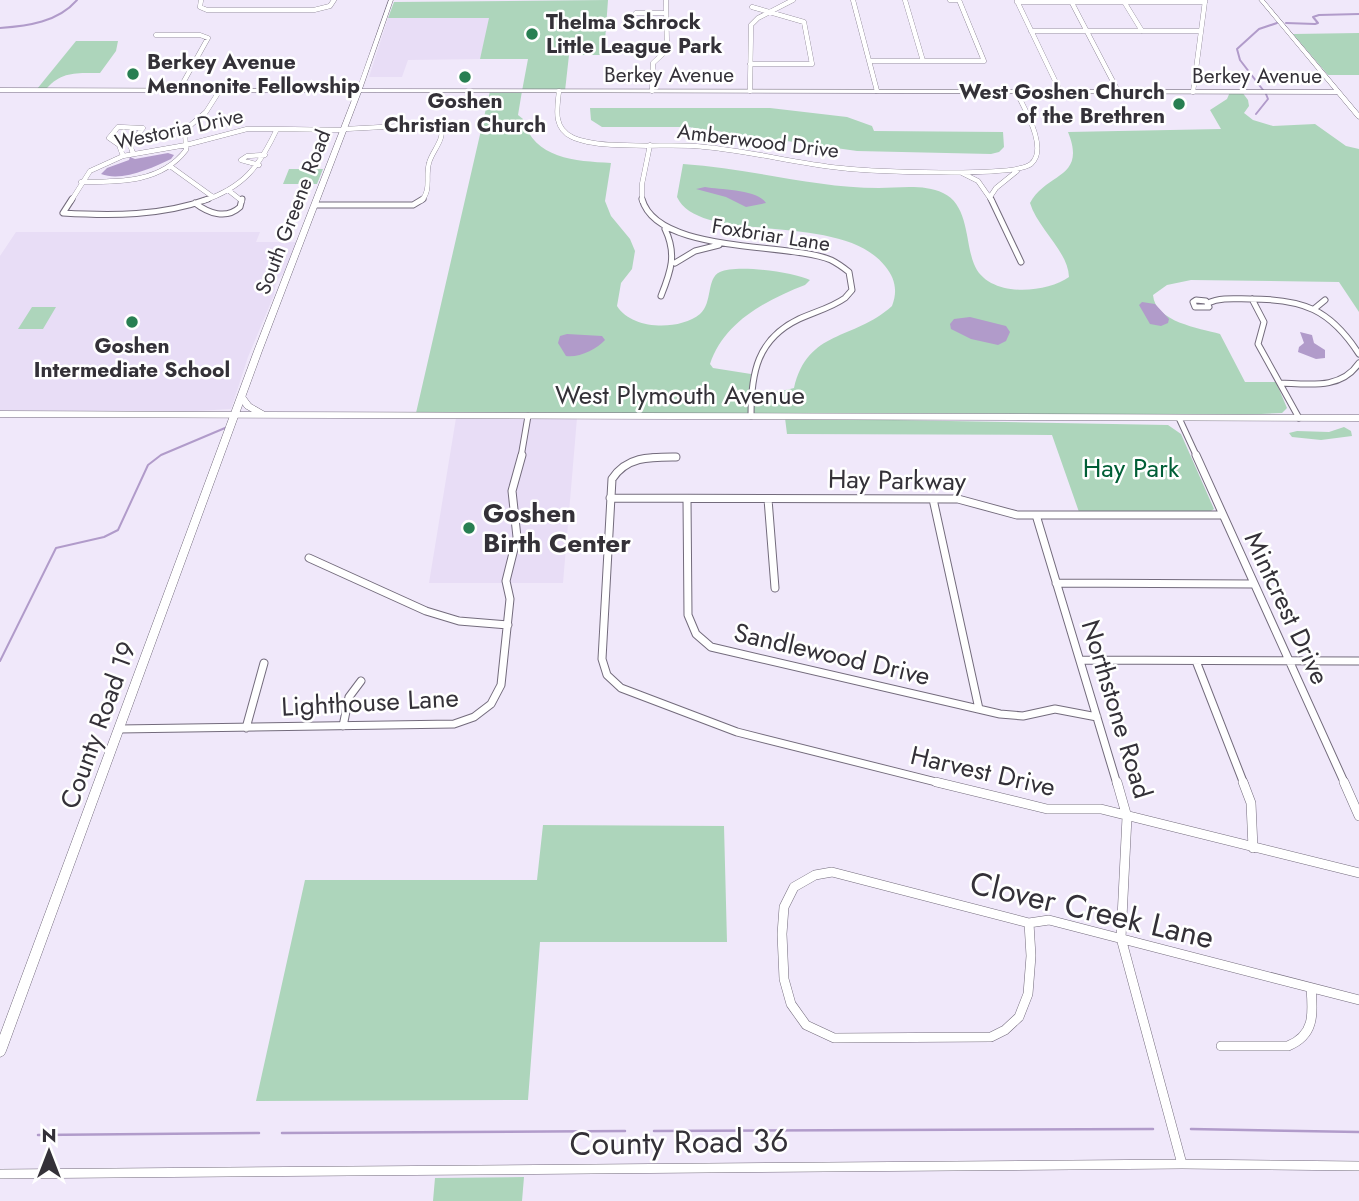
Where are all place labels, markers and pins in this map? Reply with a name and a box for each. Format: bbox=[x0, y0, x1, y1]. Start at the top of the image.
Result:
place label: Thelma Schrock Little League Park bbox=[546, 7, 722, 61]
marker: Thelma Schrock Little League Park bbox=[524, 26, 540, 42]
place label: Berkey Avenue Mennonite Fellowship bbox=[147, 47, 360, 101]
marker: Berkey Avenue Mennonite Fellowship bbox=[125, 66, 141, 82]
marker: Goshen Christian Church bbox=[457, 69, 473, 85]
place label: West Goshen Church of the Brethren bbox=[959, 77, 1165, 131]
place label: Goshen Christian Church bbox=[384, 86, 546, 140]
marker: West Goshen Church of the Brethren bbox=[1171, 96, 1187, 112]
marker: Goshen Intermediate School bbox=[124, 314, 140, 330]
place label: Goshen Intermediate School bbox=[34, 331, 230, 385]
place label: Goshen Birth Center bbox=[483, 494, 631, 562]
marker: Goshen Birth Center bbox=[461, 520, 477, 536]

